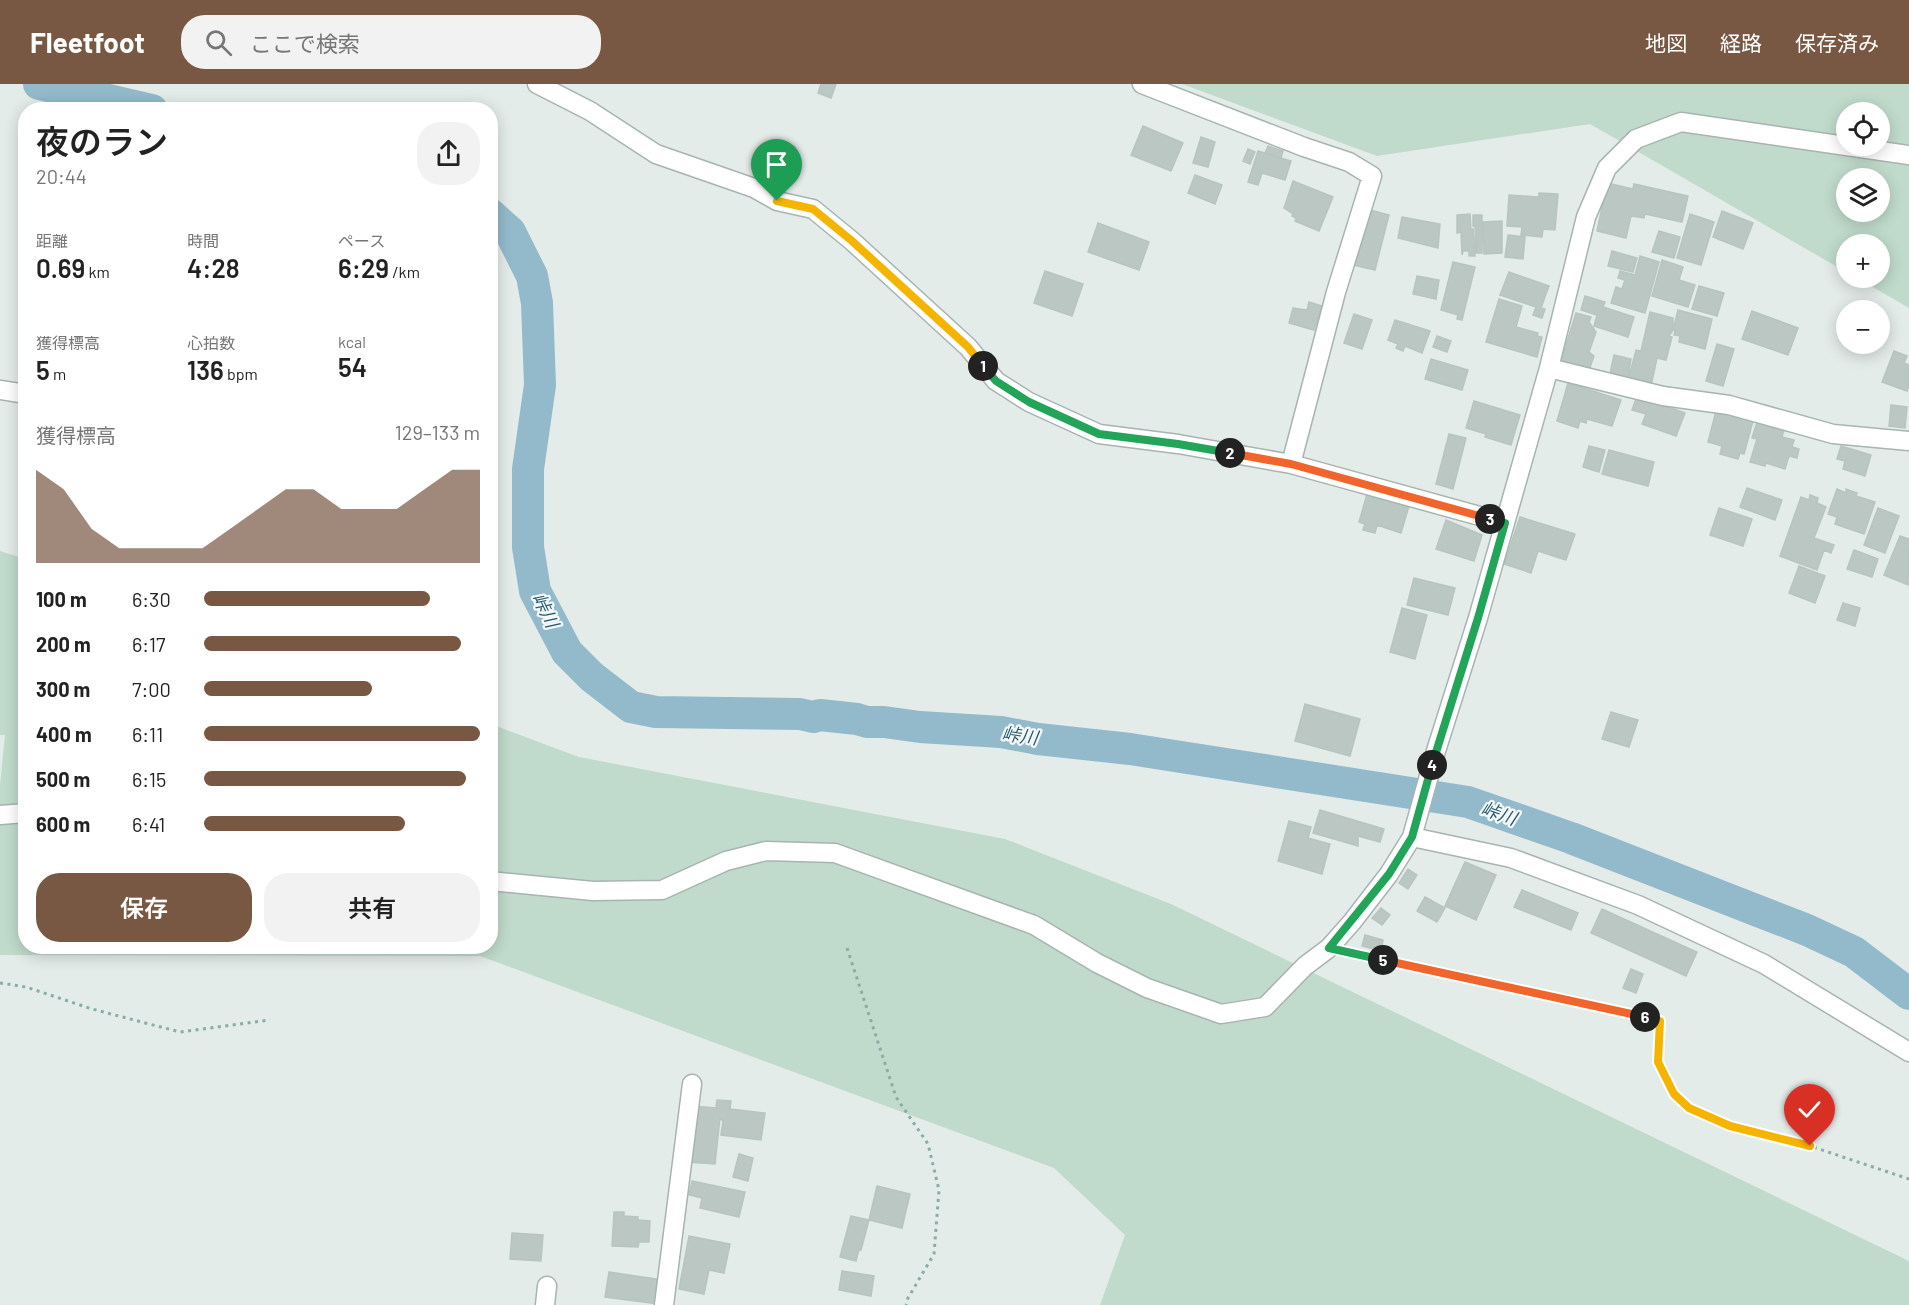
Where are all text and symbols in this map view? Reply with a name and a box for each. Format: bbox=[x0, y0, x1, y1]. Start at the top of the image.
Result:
search box bbox=[181, 15, 601, 69]
text: Fleetfoot bbox=[30, 25, 145, 59]
icon: search bbox=[202, 26, 235, 59]
text: ここで検索 bbox=[250, 30, 360, 56]
text: 地図 bbox=[1645, 30, 1687, 55]
text: 経路 bbox=[1720, 30, 1762, 55]
text: 保存済み bbox=[1795, 30, 1879, 55]
map controls bbox=[1836, 102, 1890, 354]
button: locate bbox=[1836, 102, 1890, 156]
text: 夜のラン bbox=[36, 121, 168, 161]
button: share bbox=[417, 122, 480, 185]
pin bbox=[751, 139, 802, 201]
icon: arrive bbox=[760, 148, 793, 181]
text: 20:44 bbox=[36, 164, 87, 188]
button: layers bbox=[1836, 168, 1890, 222]
text: 距離 bbox=[36, 231, 68, 250]
text: 時間 bbox=[187, 231, 219, 250]
text: ペース bbox=[338, 231, 385, 250]
button: + bbox=[1836, 234, 1890, 288]
text: 0.69 bbox=[36, 252, 85, 283]
text: 4:28 bbox=[187, 252, 240, 283]
text: 6:29 bbox=[338, 252, 389, 283]
text: km bbox=[85, 262, 110, 281]
text: /km bbox=[389, 262, 420, 281]
button: − bbox=[1836, 300, 1890, 354]
text: kcal bbox=[338, 332, 366, 351]
text: 獲得標高 bbox=[36, 333, 100, 352]
text: 心拍数 bbox=[187, 333, 235, 352]
text: 54 bbox=[338, 351, 367, 382]
pin: 1 bbox=[968, 351, 998, 381]
text: 5 bbox=[36, 354, 50, 385]
text: 136 bbox=[187, 354, 224, 385]
text: 1 bbox=[980, 356, 986, 375]
text: m bbox=[50, 364, 66, 383]
text: bpm bbox=[224, 364, 258, 383]
text: 129–133 m bbox=[395, 420, 480, 444]
text: 獲得標高 bbox=[36, 423, 116, 447]
pin: 2 bbox=[1215, 438, 1245, 468]
text: 2 bbox=[1226, 443, 1234, 462]
pin: 3 bbox=[1475, 504, 1505, 534]
text: 3 bbox=[1486, 509, 1494, 528]
text: 100 m bbox=[36, 587, 87, 611]
text: 6:30 bbox=[132, 587, 171, 611]
water label: 峠川 bbox=[528, 589, 565, 633]
text: 200 m bbox=[36, 632, 91, 656]
text: 6:17 bbox=[132, 632, 166, 656]
text: 300 m bbox=[36, 677, 90, 701]
text: 7:00 bbox=[132, 677, 171, 701]
text: 400 m bbox=[36, 722, 92, 746]
text: 6:11 bbox=[132, 722, 163, 746]
water label: 峠川 bbox=[1001, 722, 1041, 749]
pin: 4 bbox=[1417, 750, 1447, 780]
text: 4 bbox=[1427, 755, 1437, 774]
text: 500 m bbox=[36, 767, 90, 791]
text: 6:15 bbox=[132, 767, 166, 791]
water label: 峠川 bbox=[1478, 797, 1521, 830]
text: 600 m bbox=[36, 812, 90, 836]
text: 6:41 bbox=[132, 812, 165, 836]
button: 保存 bbox=[36, 873, 252, 942]
button: 共有 bbox=[264, 873, 480, 942]
pin: 5 bbox=[1368, 945, 1398, 975]
text: 5 bbox=[1379, 950, 1387, 969]
pin: 6 bbox=[1630, 1002, 1660, 1032]
text: 6 bbox=[1641, 1007, 1649, 1026]
pin bbox=[1784, 1084, 1835, 1146]
icon: check bbox=[1793, 1093, 1826, 1126]

